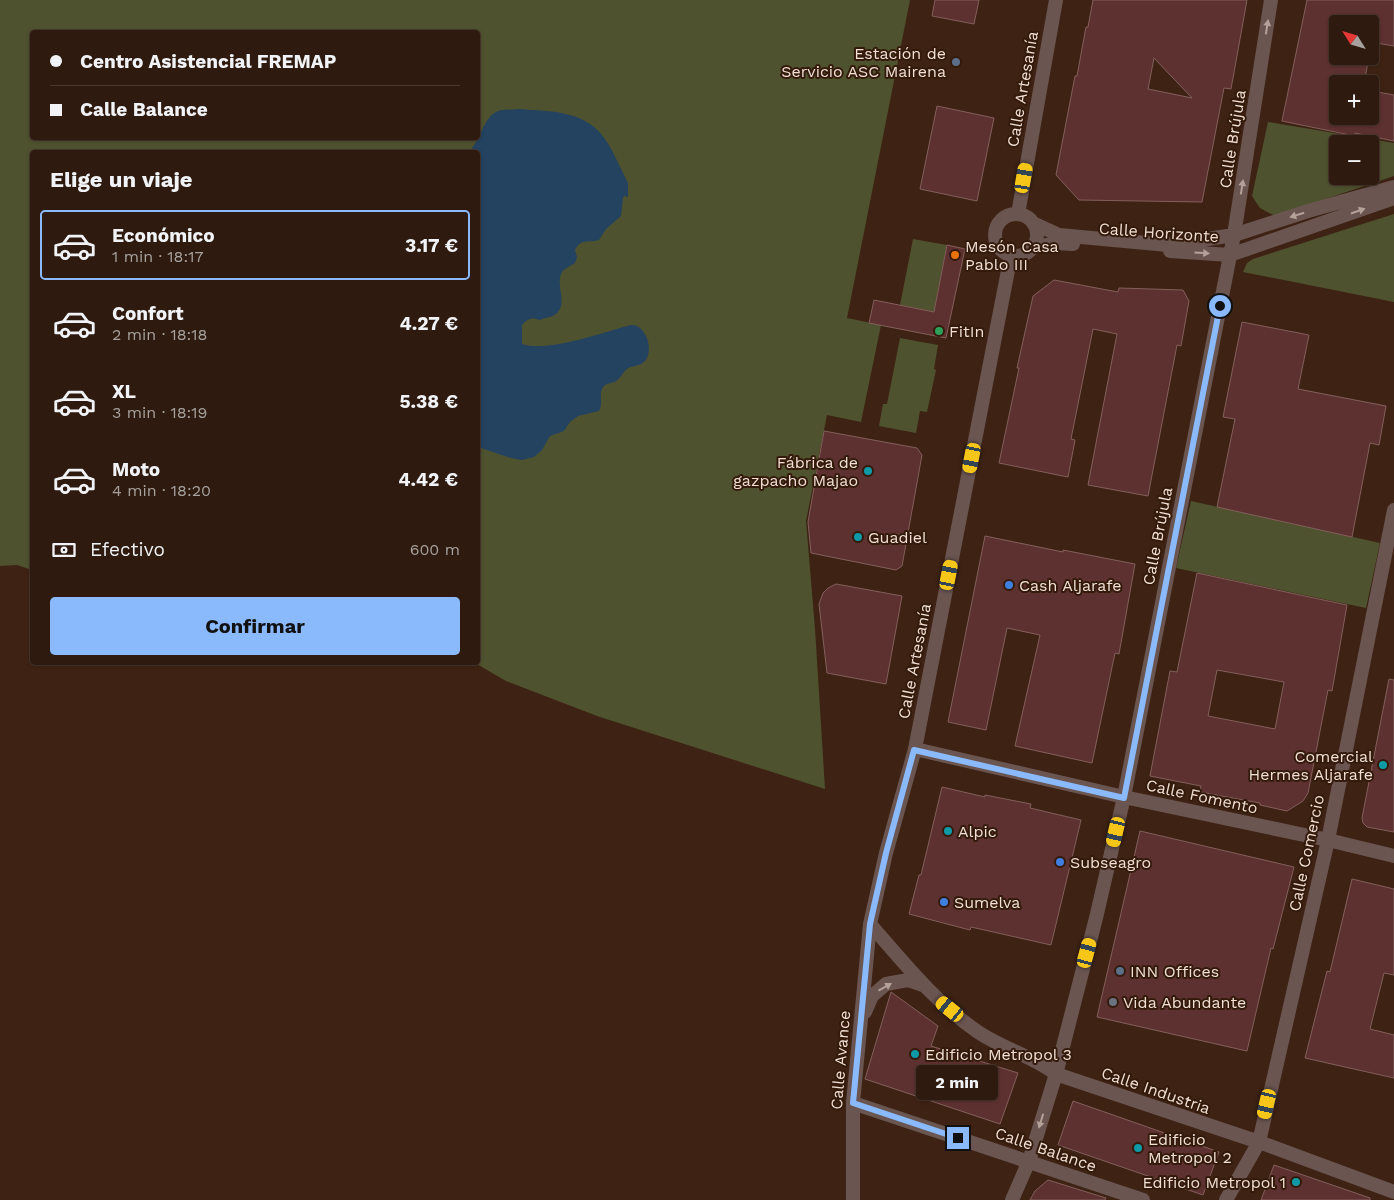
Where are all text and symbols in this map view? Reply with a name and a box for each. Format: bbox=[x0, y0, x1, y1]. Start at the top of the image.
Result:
north arrow bbox=[1329, 15, 1379, 65]
map controls bbox=[1329, 15, 1379, 185]
one-way arrow bbox=[1263, 18, 1271, 34]
street label: Calle Artesanía bbox=[1003, 30, 1042, 148]
place label: Estación de Servicio ASC Mairena bbox=[781, 44, 946, 81]
text: Centro Asistencial FREMAP bbox=[80, 50, 336, 73]
marker: Estación de Servicio ASC Mairena bbox=[950, 56, 962, 68]
button: + bbox=[1329, 75, 1379, 125]
street label: Calle Brújula bbox=[1215, 88, 1250, 190]
text: Calle Balance bbox=[80, 98, 208, 121]
button: − bbox=[1329, 135, 1379, 185]
car bbox=[1014, 162, 1033, 194]
text: Elige un viaje bbox=[50, 167, 193, 192]
one-way arrow bbox=[1238, 179, 1246, 195]
one-way arrow bbox=[1350, 207, 1365, 214]
one-way arrow bbox=[1289, 211, 1304, 219]
street label: Calle Horizonte bbox=[1098, 219, 1220, 246]
icon: car bbox=[52, 223, 97, 268]
text: Económico bbox=[112, 224, 215, 247]
text: 3.17 € bbox=[405, 234, 458, 257]
place label: Mesón Casa Pablo III bbox=[965, 237, 1059, 274]
text: 1 min · 18:17 bbox=[112, 247, 203, 266]
marker: Mesón Casa Pablo III bbox=[949, 249, 961, 261]
one-way arrow bbox=[1195, 249, 1211, 257]
route start bbox=[1209, 295, 1231, 317]
icon: car bbox=[52, 301, 97, 346]
text: Confort bbox=[112, 302, 183, 325]
text: 4.27 € bbox=[399, 312, 458, 335]
place label: FitIn bbox=[949, 322, 984, 341]
text: 2 min · 18:18 bbox=[112, 325, 207, 344]
marker: FitIn bbox=[933, 325, 945, 337]
icon: car bbox=[52, 379, 97, 424]
text: XL bbox=[112, 380, 136, 403]
text: 5.38 € bbox=[399, 390, 458, 413]
text: 3 min · 18:19 bbox=[112, 403, 207, 422]
car bbox=[961, 442, 982, 474]
place label: Fábrica de gazpacho Majao bbox=[733, 453, 858, 490]
icon: car bbox=[52, 457, 97, 502]
text: Moto bbox=[112, 458, 160, 481]
marker: Fábrica de gazpacho Majao bbox=[862, 465, 874, 477]
text: 4.42 € bbox=[398, 468, 458, 491]
text: 4 min · 18:20 bbox=[112, 481, 211, 500]
street label: Calle Brújula bbox=[1139, 485, 1176, 587]
place label: Guadiel bbox=[868, 528, 927, 547]
marker: Guadiel bbox=[852, 531, 864, 543]
icon: cash bbox=[50, 536, 78, 564]
text: Efectivo bbox=[90, 538, 165, 561]
text: 600 m bbox=[410, 540, 460, 559]
car bbox=[938, 559, 959, 591]
place label: Cash Aljarafe bbox=[1019, 576, 1122, 595]
marker: Cash Aljarafe bbox=[1003, 579, 1015, 591]
button: Confirmar bbox=[50, 597, 460, 655]
street label: Calle Artesanía bbox=[894, 602, 935, 720]
place label: Comercial Hermes Aljarafe bbox=[1249, 747, 1373, 784]
marker: Comercial Hermes Aljarafe bbox=[1377, 759, 1389, 771]
street label: Calle Fomento bbox=[1144, 775, 1259, 818]
street label: Calle Comercio bbox=[1285, 793, 1328, 913]
car bbox=[1105, 816, 1126, 848]
place label: Alpic bbox=[958, 822, 997, 841]
marker: Alpic bbox=[942, 825, 954, 837]
place label: Subseagro bbox=[1070, 853, 1151, 872]
marker: Subseagro bbox=[1054, 856, 1066, 868]
place label: Sumelva bbox=[954, 893, 1020, 912]
marker: Sumelva bbox=[938, 896, 950, 908]
car bbox=[1075, 937, 1098, 969]
place label: INN Offices bbox=[1130, 962, 1219, 981]
marker: INN Offices bbox=[1114, 965, 1126, 977]
one-way arrow bbox=[877, 983, 892, 991]
place label: Vida Abundante bbox=[1123, 993, 1246, 1012]
car bbox=[933, 994, 966, 1024]
marker: Vida Abundante bbox=[1107, 996, 1119, 1008]
street label: Calle Avance bbox=[827, 1010, 854, 1110]
place label: Edificio Metropol 3 bbox=[925, 1045, 1072, 1064]
marker: Edificio Metropol 3 bbox=[909, 1048, 921, 1060]
street label: Calle Industria bbox=[1099, 1063, 1213, 1118]
callout: 2 min bbox=[917, 1066, 999, 1100]
text: 2 min bbox=[935, 1073, 979, 1092]
car bbox=[1256, 1088, 1277, 1120]
one-way arrow bbox=[1037, 1114, 1045, 1129]
street label: Calle Balance bbox=[993, 1123, 1099, 1176]
route end bbox=[947, 1127, 969, 1149]
place label: Edificio Metropol 2 bbox=[1148, 1130, 1232, 1167]
marker: Edificio Metropol 2 bbox=[1132, 1142, 1144, 1154]
place label: Edificio Metropol 1 bbox=[1143, 1173, 1286, 1192]
marker: Edificio Metropol 1 bbox=[1290, 1176, 1302, 1188]

